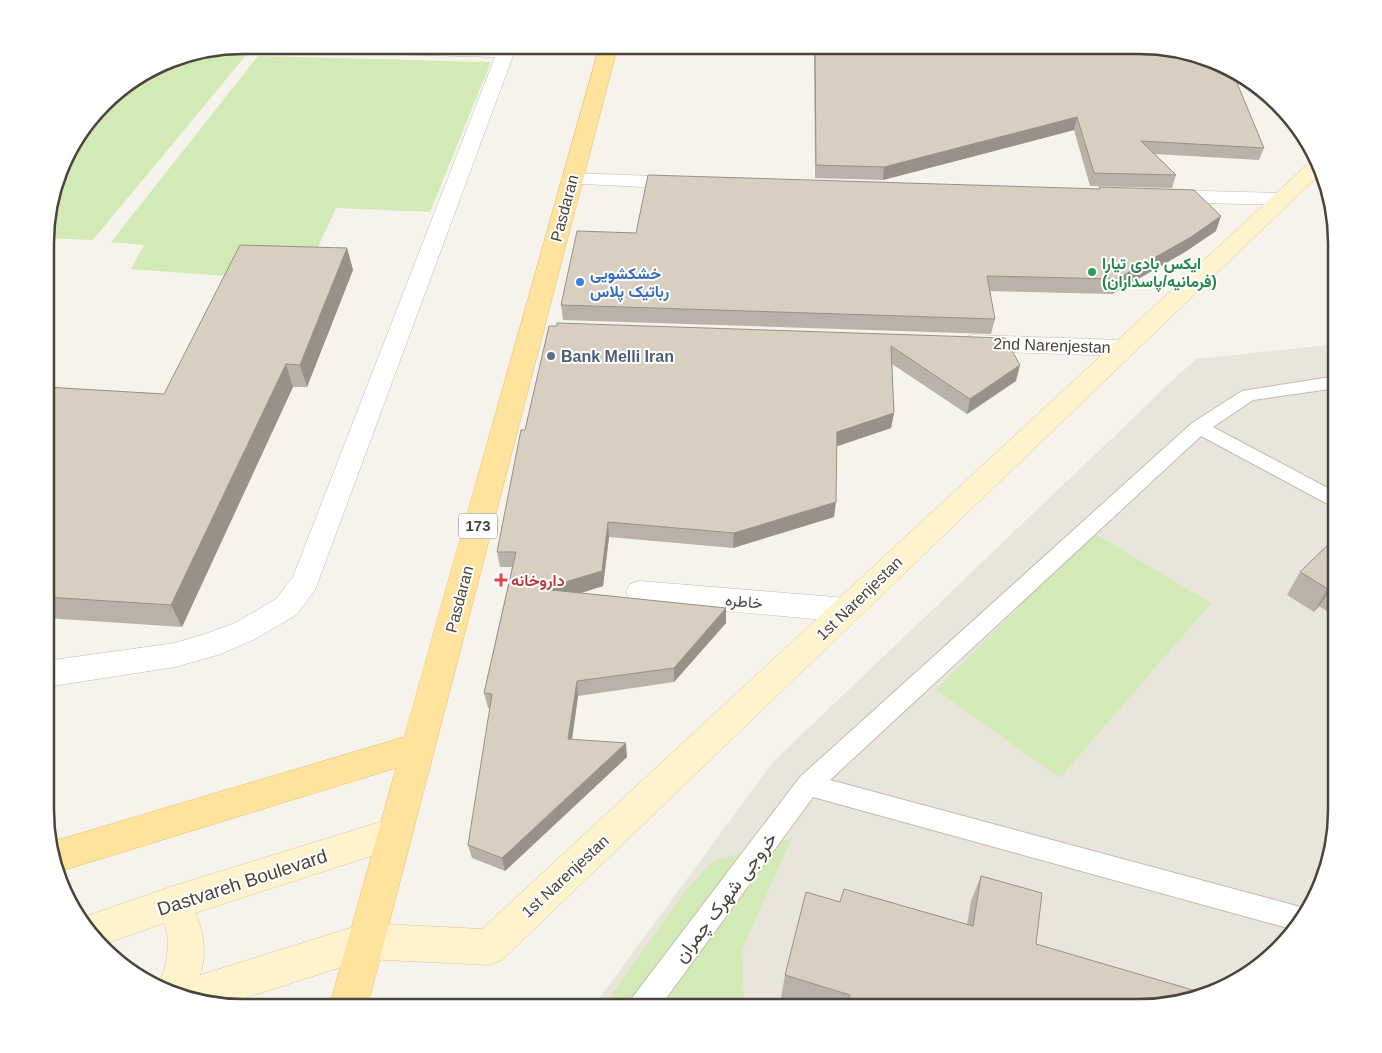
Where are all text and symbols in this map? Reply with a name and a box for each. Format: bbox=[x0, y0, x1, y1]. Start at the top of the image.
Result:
street label: Pasdaran bbox=[547, 173, 582, 243]
place label: ایکس بادی تیارا (فرمانیه/پاسداران) bbox=[1102, 255, 1217, 293]
place label: خشکشویی رباتیک پلاس bbox=[590, 265, 670, 303]
marker: ایکس بادی تیارا (فرمانیه/پاسداران) bbox=[1086, 266, 1098, 278]
marker: خشکشویی رباتیک پلاس bbox=[574, 276, 586, 288]
street label: 2nd Narenjestan bbox=[993, 335, 1111, 356]
place label: Bank Melli Iran bbox=[561, 348, 674, 365]
marker: Bank Melli Iran bbox=[545, 350, 557, 362]
road number: 173 bbox=[459, 514, 497, 538]
street label: 1st Narenjestan bbox=[813, 553, 906, 643]
street label: Pasdaran bbox=[442, 564, 477, 634]
place label: داروخانه bbox=[511, 572, 565, 591]
marker: داروخانه bbox=[495, 574, 507, 586]
street label: خاطره bbox=[724, 591, 764, 614]
street label: خروجی شهرک چمران bbox=[670, 828, 784, 968]
street label: 1st Narenjestan bbox=[519, 832, 612, 921]
street label: Dastvareh Boulevard bbox=[155, 845, 330, 920]

